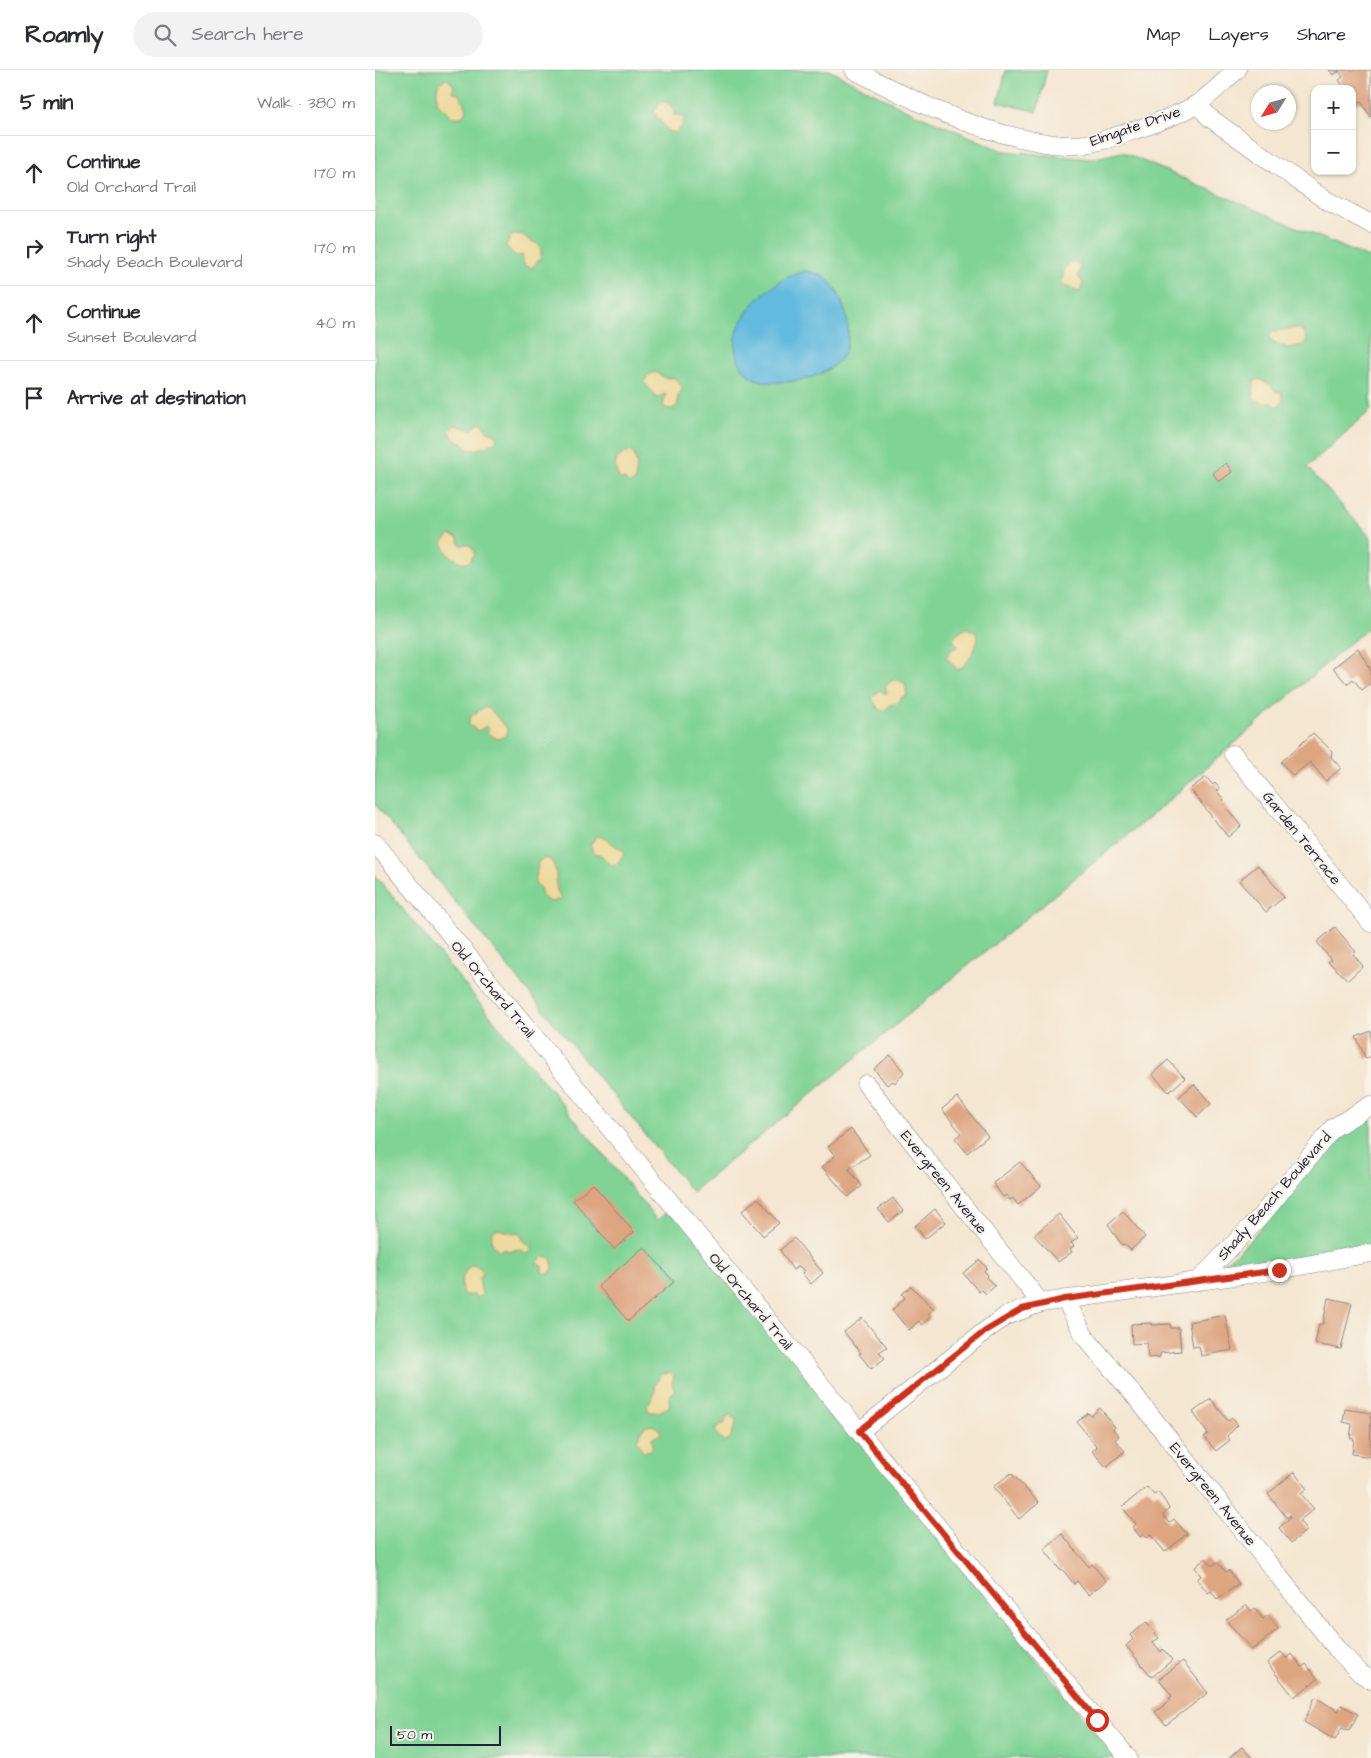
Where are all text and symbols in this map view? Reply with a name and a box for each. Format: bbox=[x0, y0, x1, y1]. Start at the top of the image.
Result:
search box bbox=[133, 12, 483, 57]
text: Roamly bbox=[25, 18, 103, 52]
icon: search bbox=[151, 21, 179, 49]
text: Search here bbox=[191, 21, 304, 48]
text: Map bbox=[1146, 22, 1180, 47]
text: Layers bbox=[1208, 22, 1269, 47]
text: Share bbox=[1297, 22, 1346, 47]
north arrow bbox=[1251, 85, 1296, 130]
map controls bbox=[1311, 85, 1356, 175]
button: + bbox=[1311, 85, 1356, 130]
text: 5 min bbox=[20, 88, 73, 117]
text: Walk · 380 m bbox=[257, 92, 355, 114]
street label: Elmgate Drive bbox=[1087, 101, 1184, 153]
button: − bbox=[1311, 130, 1356, 175]
text: Continue bbox=[67, 149, 141, 176]
icon: ahead bbox=[20, 159, 48, 187]
text: 170 m bbox=[314, 162, 355, 184]
text: Old Orchard Trail bbox=[67, 176, 196, 198]
text: Turn right bbox=[67, 224, 156, 251]
icon: right bbox=[20, 234, 48, 262]
text: 170 m bbox=[314, 237, 355, 259]
text: Shady Beach Boulevard bbox=[67, 251, 243, 273]
text: Continue bbox=[67, 299, 141, 326]
icon: ahead bbox=[20, 309, 48, 337]
text: 40 m bbox=[315, 312, 355, 334]
text: Sunset Boulevard bbox=[67, 326, 196, 348]
icon: arrive bbox=[20, 384, 48, 412]
text: Arrive at destination bbox=[67, 385, 246, 412]
street label: Garden Terrace bbox=[1257, 787, 1346, 890]
street label: Old Orchard Trail bbox=[446, 936, 539, 1042]
street label: Evergreen Avenue bbox=[895, 1126, 992, 1239]
street label: Shady Beach Boulevard bbox=[1212, 1127, 1337, 1266]
street label: Old Orchard Trail bbox=[704, 1248, 797, 1354]
route end bbox=[1268, 1259, 1291, 1282]
street label: Evergreen Avenue bbox=[1164, 1438, 1261, 1551]
route start bbox=[1086, 1709, 1109, 1732]
scale bar bbox=[390, 1723, 501, 1746]
text: 50 m bbox=[397, 1725, 432, 1745]

